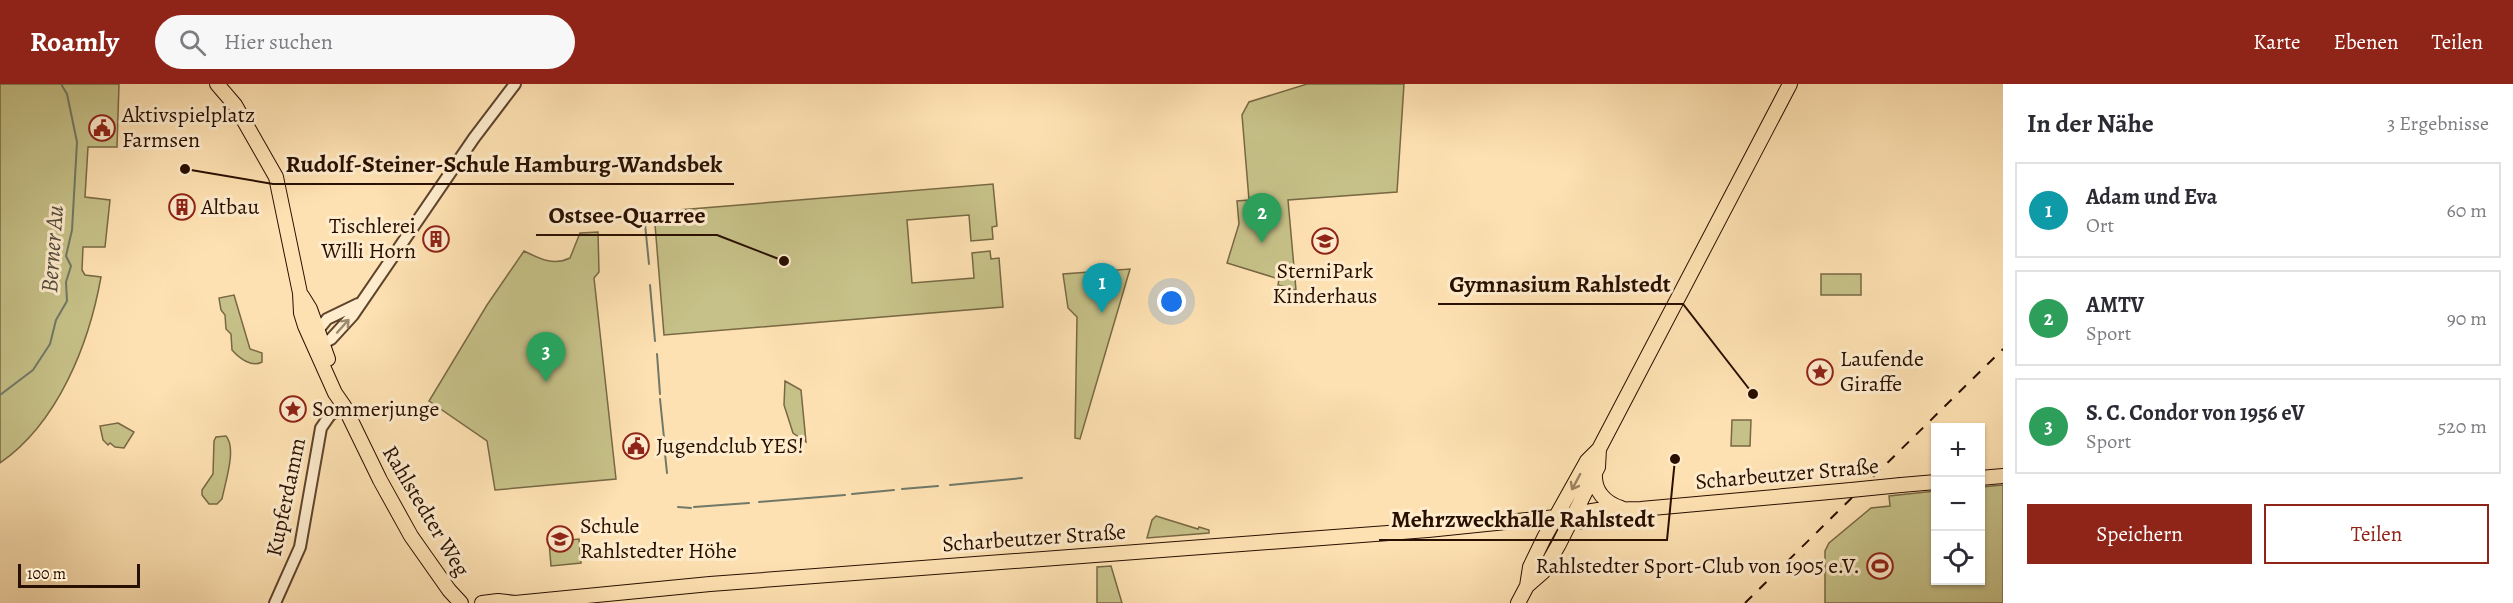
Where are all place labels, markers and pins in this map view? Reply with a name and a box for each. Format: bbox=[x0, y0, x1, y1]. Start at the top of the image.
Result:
place label: Aktivspielplatz Farmsen bbox=[121, 100, 255, 155]
public building icon: Aktivspielplatz Farmsen bbox=[87, 113, 117, 143]
callout: Rudolf-Steiner-Schule Hamburg-Wandsbek bbox=[273, 142, 734, 184]
building icon: Altbau bbox=[167, 192, 197, 222]
place label: Altbau bbox=[200, 192, 259, 222]
callout: Ostsee-Quarree bbox=[536, 193, 717, 235]
pin: 2 bbox=[1242, 194, 1282, 243]
place label: Tischlerei Willi Horn bbox=[320, 211, 416, 266]
building icon: Tischlerei Willi Horn bbox=[421, 224, 451, 254]
school or university icon: SterniPark Kinderhaus bbox=[1310, 226, 1340, 256]
place label: SterniPark Kinderhaus bbox=[1273, 256, 1377, 311]
callout: Gymnasium Rahlstedt bbox=[1438, 262, 1683, 304]
pin: 1 bbox=[1082, 264, 1122, 313]
pin: 3 bbox=[526, 332, 566, 382]
place label: Laufende Giraffe bbox=[1840, 344, 1924, 399]
place icon: Laufende Giraffe bbox=[1805, 357, 1835, 387]
place icon: Sommerjunge bbox=[278, 394, 308, 424]
place label: Sommerjunge bbox=[312, 394, 439, 424]
public building icon: Jugendclub YES! bbox=[621, 431, 651, 461]
place label: Jugendclub YES! bbox=[656, 431, 804, 461]
callout: Mehrzweckhalle Rahlstedt bbox=[1379, 498, 1667, 540]
place label: Schule Rahlstedter Höhe bbox=[580, 511, 737, 566]
school or university icon: Schule Rahlstedter Höhe bbox=[545, 524, 575, 554]
place label: Rahlstedter Sport-Club von 1905 e.V. bbox=[1536, 551, 1860, 581]
sports icon: Rahlstedter Sport-Club von 1905 e.V. bbox=[1865, 551, 1895, 581]

